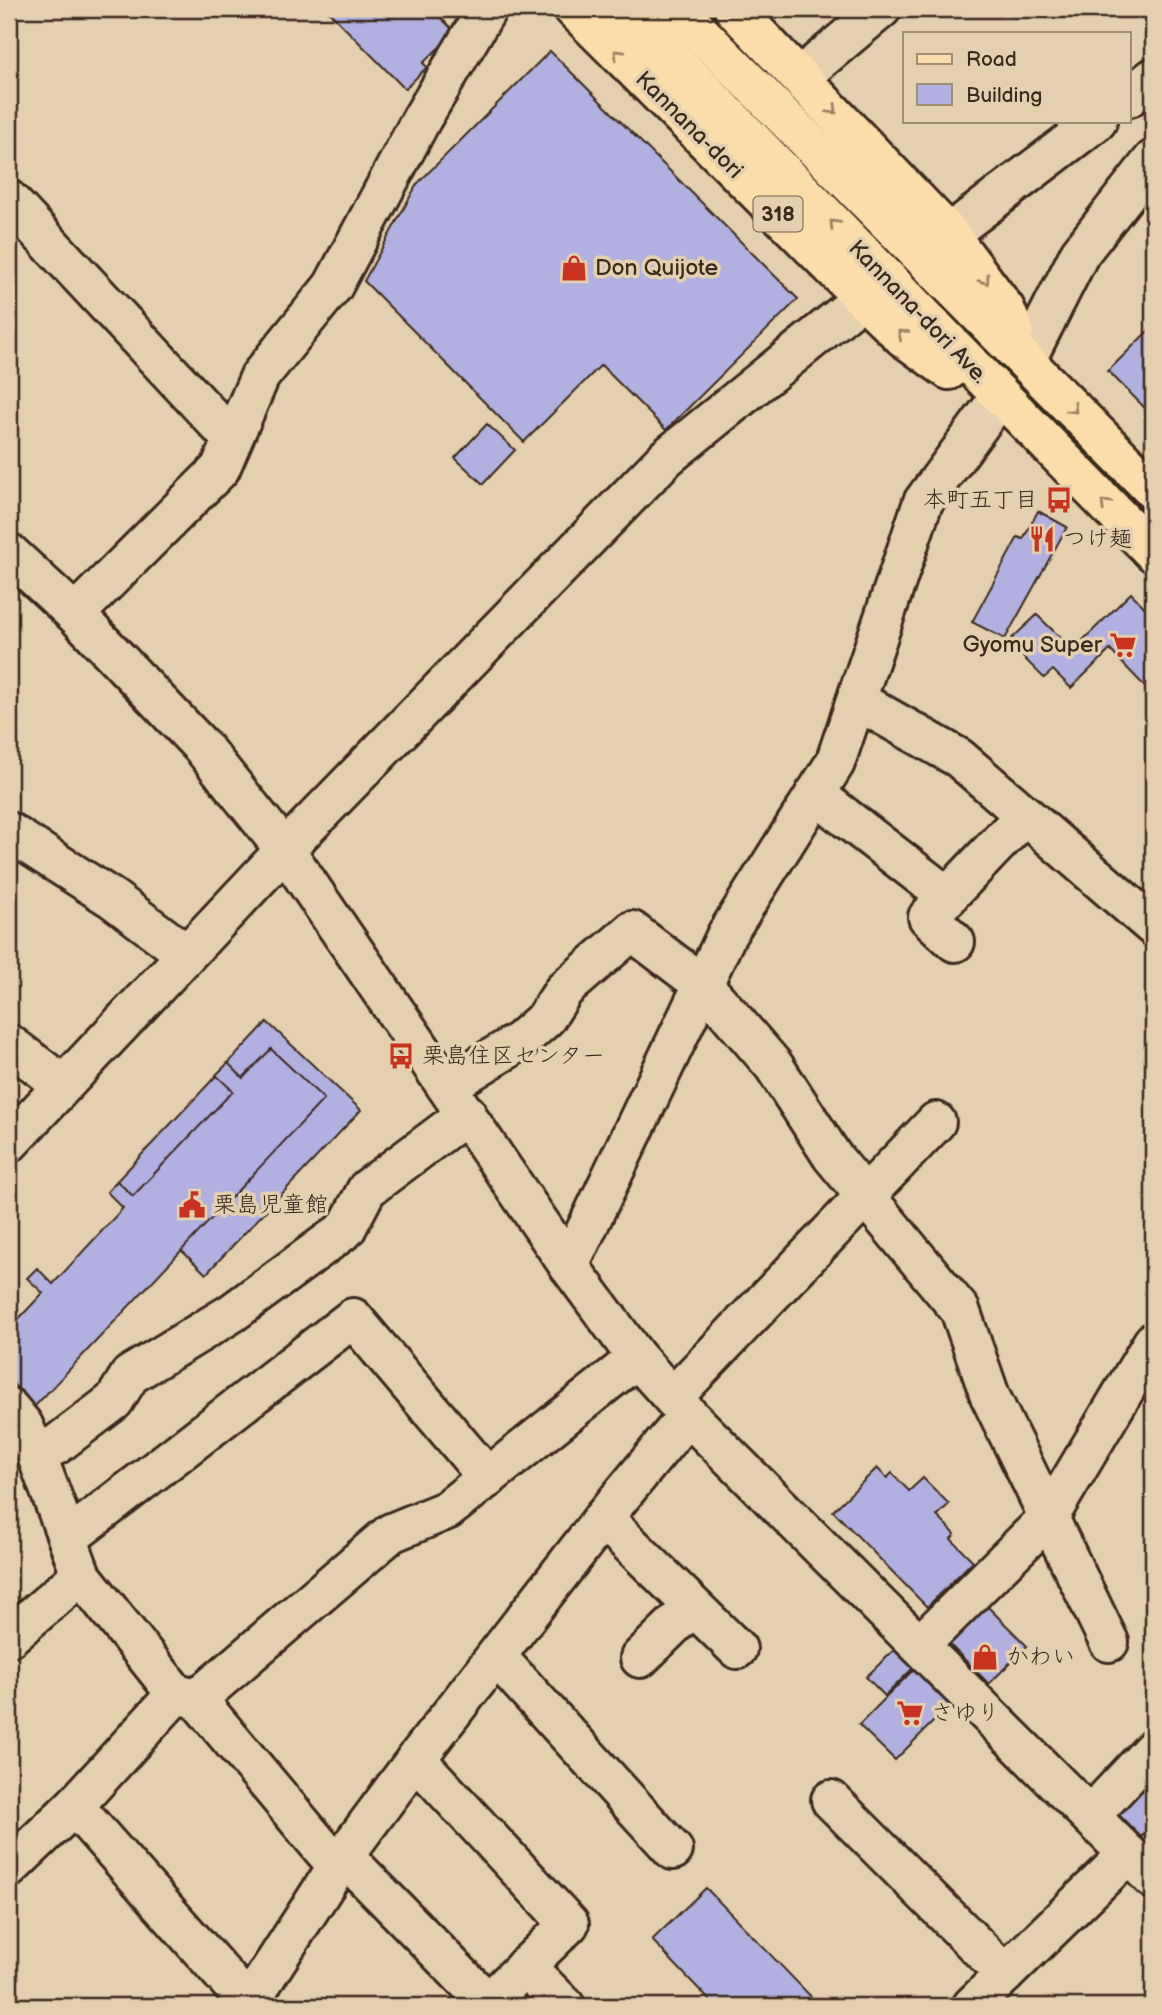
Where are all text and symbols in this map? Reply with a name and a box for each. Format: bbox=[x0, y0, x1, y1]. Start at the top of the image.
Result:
legend bbox=[903, 32, 1130, 122]
text: Road bbox=[966, 47, 1017, 72]
one-way arrow bbox=[614, 49, 627, 62]
street label: Kannana-dori bbox=[629, 65, 749, 185]
text: Building bbox=[966, 83, 1042, 108]
one-way arrow bbox=[825, 102, 837, 115]
road number: 318 bbox=[754, 196, 802, 232]
one-way arrow bbox=[829, 220, 842, 233]
street label: Kannana-dori Ave. bbox=[842, 234, 994, 390]
shop icon: Don Quijote bbox=[559, 253, 589, 283]
place label: Don Quijote bbox=[595, 254, 718, 282]
one-way arrow bbox=[977, 272, 990, 285]
one-way arrow bbox=[897, 330, 910, 343]
one-way arrow bbox=[1065, 400, 1078, 413]
bus stop icon: 本町五丁目 bbox=[1044, 485, 1074, 515]
place label: 本町五丁目 bbox=[923, 486, 1038, 514]
one-way arrow bbox=[1101, 499, 1114, 512]
restaurant icon: つけ麺 bbox=[1027, 524, 1057, 554]
place label: つけ麺 bbox=[1063, 525, 1132, 553]
supermarket icon: Gyomu Super bbox=[1108, 630, 1138, 660]
place label: Gyomu Super bbox=[962, 631, 1103, 659]
bus stop icon: 栗島住区センター bbox=[386, 1041, 416, 1071]
place label: 栗島住区センター bbox=[422, 1042, 605, 1070]
public building icon: 栗島児童館 bbox=[177, 1190, 207, 1220]
place label: 栗島児童館 bbox=[213, 1191, 328, 1219]
shop icon: かわい bbox=[970, 1642, 1000, 1672]
place label: かわい bbox=[1006, 1643, 1075, 1671]
supermarket icon: さゆり bbox=[895, 1698, 925, 1728]
place label: さゆり bbox=[931, 1699, 1000, 1727]

